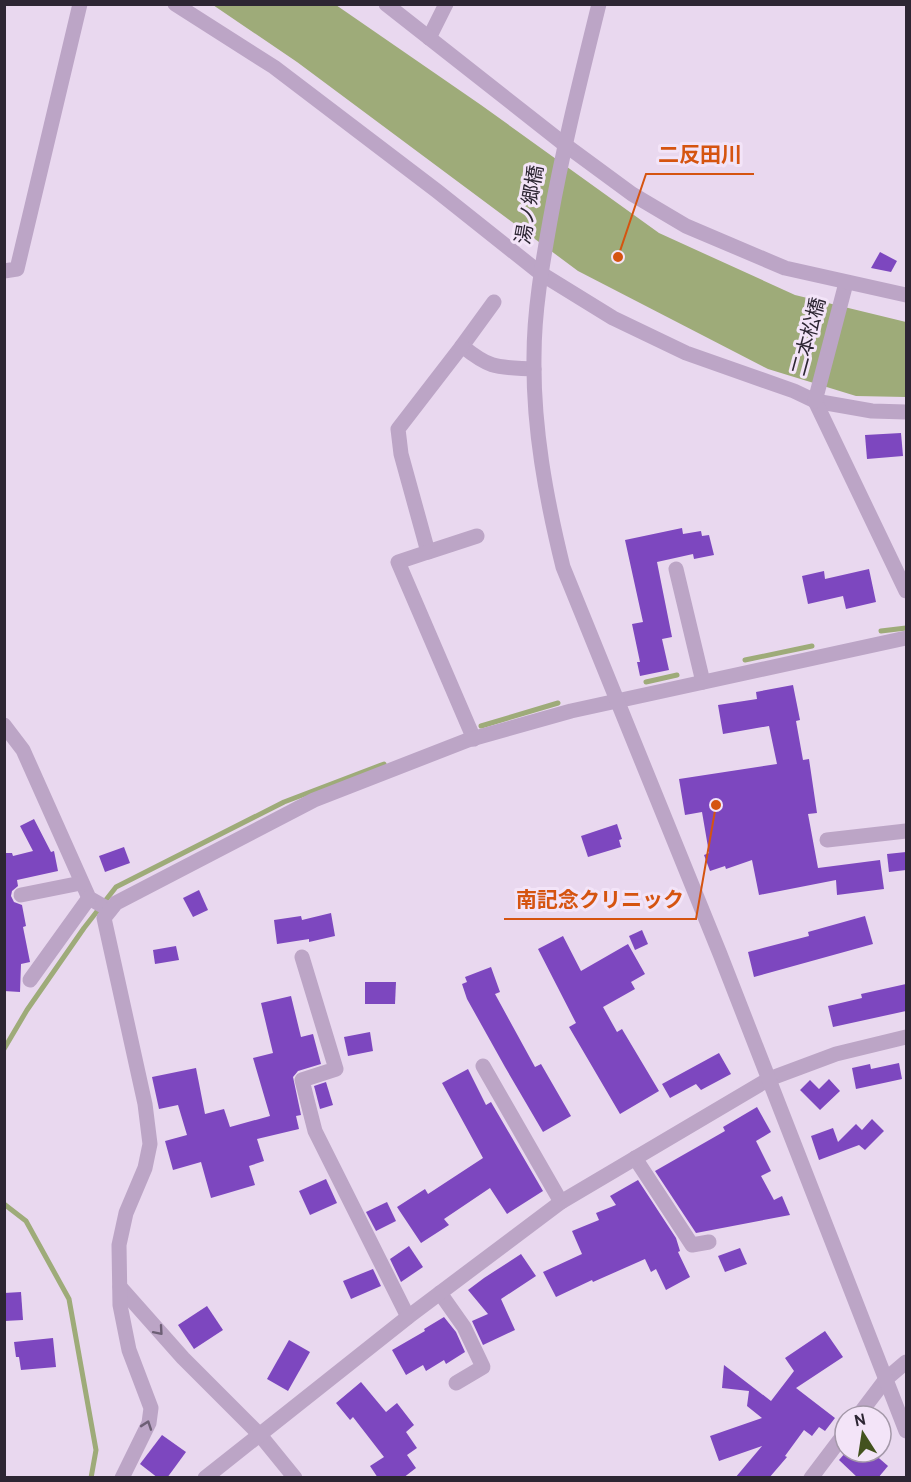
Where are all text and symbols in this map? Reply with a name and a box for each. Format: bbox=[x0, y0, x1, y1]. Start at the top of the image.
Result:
callout: 二反田川 bbox=[646, 135, 754, 174]
text: 二反田川 bbox=[658, 143, 742, 170]
street label: 湯ノ郷橋 bbox=[511, 163, 551, 247]
street label: 二本松橋 bbox=[787, 295, 833, 379]
callout: 南記念クリニック bbox=[504, 880, 696, 919]
text: 南記念クリニック bbox=[516, 888, 684, 915]
one-way arrow bbox=[152, 1324, 163, 1335]
north arrow bbox=[833, 1404, 893, 1464]
text: N bbox=[853, 1410, 868, 1432]
one-way arrow bbox=[139, 1420, 152, 1431]

